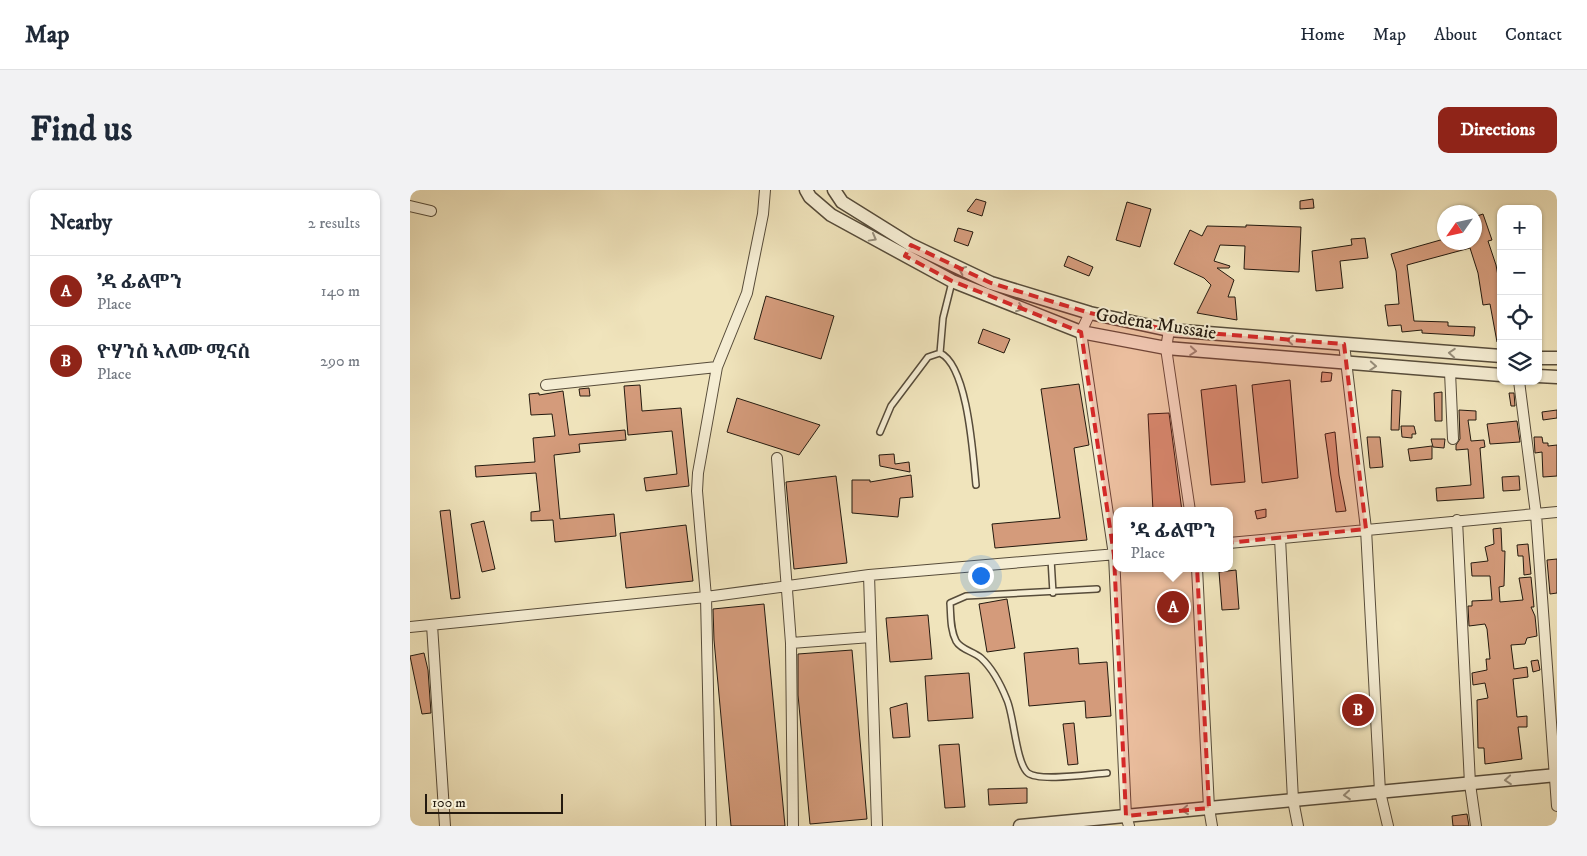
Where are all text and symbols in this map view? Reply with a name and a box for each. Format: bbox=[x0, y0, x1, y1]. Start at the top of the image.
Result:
text: Map bbox=[25, 20, 69, 50]
text: Home bbox=[1300, 24, 1345, 46]
text: Map bbox=[1373, 24, 1406, 46]
text: About bbox=[1434, 24, 1477, 46]
text: Contact bbox=[1505, 24, 1562, 46]
button: Directions bbox=[1438, 107, 1557, 153]
text: Find us bbox=[30, 108, 132, 152]
north arrow bbox=[1437, 205, 1482, 250]
map controls bbox=[1497, 205, 1542, 385]
button: + bbox=[1497, 205, 1542, 250]
text: Nearby bbox=[50, 210, 112, 236]
text: 2 results bbox=[308, 213, 360, 233]
one-way arrow bbox=[868, 232, 877, 242]
button: − bbox=[1497, 250, 1542, 295]
one-way arrow bbox=[958, 265, 967, 276]
text: 'ዳ ፊልሞን bbox=[97, 271, 182, 294]
text: A bbox=[61, 281, 71, 301]
text: 140 m bbox=[321, 281, 360, 301]
text: Place bbox=[97, 294, 131, 314]
button: locate bbox=[1497, 295, 1542, 340]
one-way arrow bbox=[1015, 301, 1024, 312]
street label: Godena Mussaie bbox=[1094, 303, 1218, 345]
one-way arrow bbox=[1286, 334, 1294, 345]
button: layers bbox=[1497, 340, 1542, 385]
text: ዮሃንስ ኣለሙ ሚናስ bbox=[97, 341, 250, 364]
one-way arrow bbox=[1190, 345, 1198, 356]
one-way arrow bbox=[1448, 347, 1456, 358]
text: B bbox=[61, 351, 71, 371]
text: 290 m bbox=[320, 351, 360, 371]
one-way arrow bbox=[1369, 360, 1377, 371]
text: Place bbox=[97, 364, 131, 384]
popup bbox=[1113, 507, 1233, 572]
text: 'ዳ ፊልሞን bbox=[1131, 520, 1216, 543]
text: Place bbox=[1131, 543, 1165, 563]
your location bbox=[968, 563, 994, 589]
pin: A bbox=[1157, 588, 1189, 626]
pin: B bbox=[1342, 691, 1374, 729]
one-way arrow bbox=[1504, 774, 1512, 785]
one-way arrow bbox=[1342, 789, 1350, 800]
scale bar bbox=[425, 791, 562, 814]
text: 100 m bbox=[432, 794, 466, 812]
one-way arrow bbox=[1181, 804, 1189, 815]

